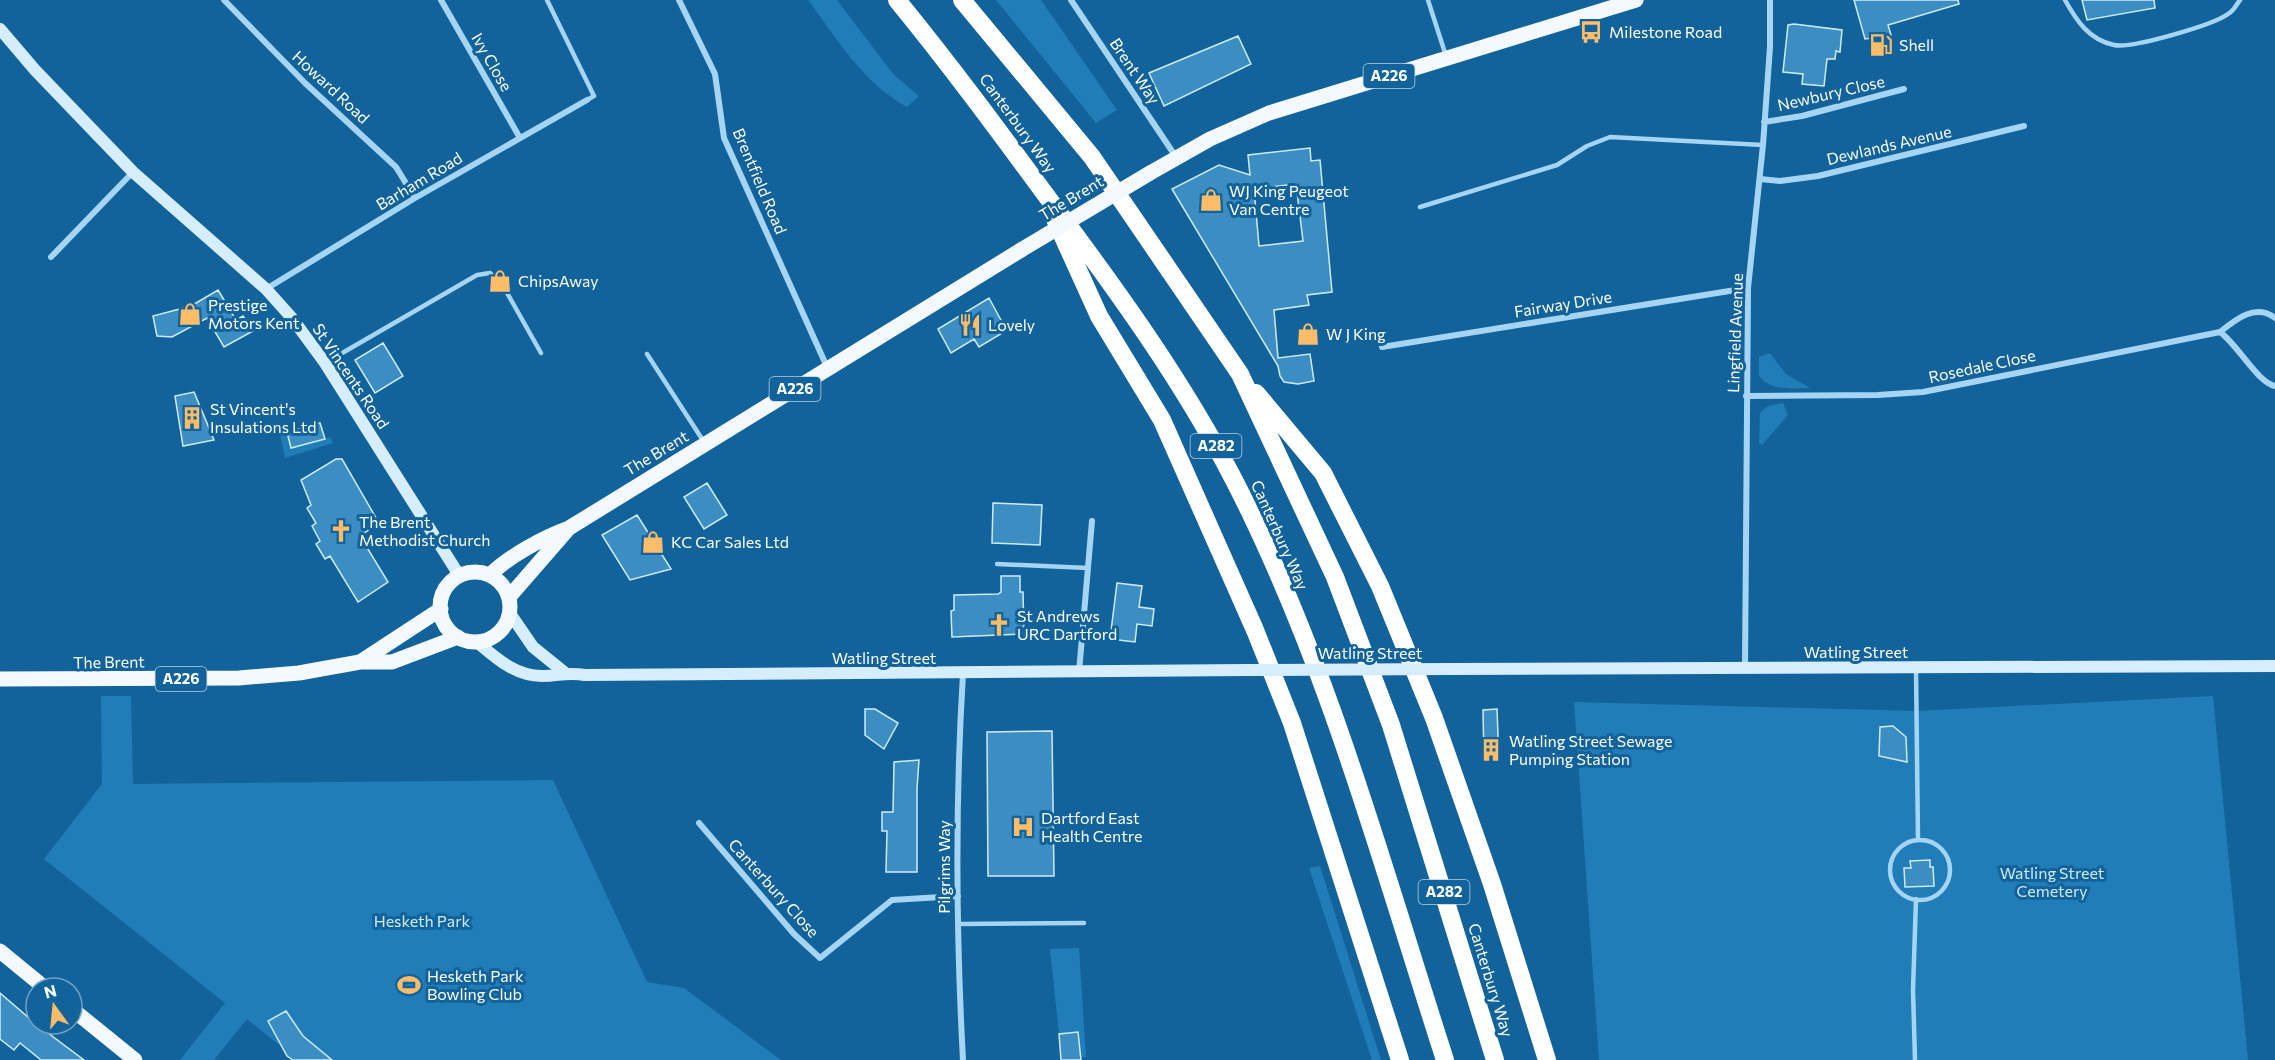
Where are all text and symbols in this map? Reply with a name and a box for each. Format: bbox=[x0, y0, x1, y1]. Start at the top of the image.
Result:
bus stop icon: Milestone Road bbox=[1578, 19, 1604, 45]
place label: Milestone Road bbox=[1609, 22, 1722, 41]
street label: Ivy Close bbox=[468, 29, 517, 94]
fuel station icon: Shell bbox=[1868, 32, 1894, 58]
street label: Brent Way bbox=[1106, 34, 1164, 107]
place label: Shell bbox=[1899, 35, 1934, 54]
street label: Howard Road bbox=[289, 46, 374, 127]
road number: A226 bbox=[1364, 64, 1414, 88]
street label: Canterbury Way bbox=[976, 69, 1061, 176]
street label: Newbury Close bbox=[1775, 71, 1886, 114]
street label: Dewlands Avenue bbox=[1825, 121, 1953, 168]
street label: Brentfield Road bbox=[730, 125, 791, 237]
street label: Barham Road bbox=[372, 147, 465, 214]
street label: The Brent bbox=[1035, 171, 1107, 224]
place label: WJ King Peugeot Van Centre bbox=[1229, 181, 1349, 218]
shop icon: WJ King Peugeot Van Centre bbox=[1198, 187, 1224, 213]
shop icon: ChipsAway bbox=[487, 268, 513, 294]
place label: ChipsAway bbox=[518, 271, 598, 290]
street label: Lingfield Avenue bbox=[1723, 273, 1746, 393]
street label: Fairway Drive bbox=[1513, 286, 1613, 321]
place label: Prestige Motors Kent bbox=[208, 295, 300, 332]
shop icon: Prestige Motors Kent bbox=[177, 301, 203, 327]
restaurant icon: Lovely bbox=[957, 312, 983, 338]
place label: Lovely bbox=[988, 315, 1035, 334]
street label: St Vincents Road bbox=[309, 319, 394, 432]
shop icon: W J King bbox=[1295, 321, 1321, 347]
place label: W J King bbox=[1326, 324, 1386, 343]
street label: Rosedale Close bbox=[1927, 345, 2037, 386]
road number: A226 bbox=[770, 377, 820, 401]
place label: St Vincent's Insulations Ltd bbox=[210, 399, 316, 436]
building icon: St Vincent's Insulations Ltd bbox=[179, 405, 205, 431]
street label: The Brent bbox=[620, 426, 692, 479]
road number: A282 bbox=[1190, 434, 1242, 458]
street label: Canterbury Way bbox=[1248, 477, 1313, 592]
place label: The Brent Methodist Church bbox=[359, 512, 490, 549]
church icon: The Brent Methodist Church bbox=[328, 518, 354, 544]
shop icon: KC Car Sales Ltd bbox=[640, 529, 666, 555]
place label: KC Car Sales Ltd bbox=[671, 532, 789, 551]
place label: St Andrews URC Dartford bbox=[1017, 606, 1117, 643]
church icon: St Andrews URC Dartford bbox=[986, 612, 1012, 638]
street label: Watling Street bbox=[1804, 642, 1909, 661]
street label: Watling Street bbox=[1318, 643, 1423, 662]
street label: Watling Street bbox=[832, 648, 937, 667]
street label: The Brent bbox=[73, 651, 145, 672]
road number: A226 bbox=[156, 667, 207, 691]
place label: Watling Street Sewage Pumping Station bbox=[1509, 731, 1672, 768]
building icon: Watling Street Sewage Pumping Station bbox=[1478, 737, 1504, 763]
place label: Dartford East Health Centre bbox=[1041, 808, 1142, 845]
hospital icon: Dartford East Health Centre bbox=[1010, 814, 1036, 840]
street label: Pilgrims Way bbox=[934, 820, 953, 914]
street label: Canterbury Close bbox=[725, 834, 824, 941]
park label: Watling Street Cemetery bbox=[2000, 863, 2105, 900]
road number: A282 bbox=[1418, 880, 1470, 904]
park label: Hesketh Park bbox=[374, 911, 471, 930]
street label: Canterbury Way bbox=[1465, 921, 1518, 1039]
place label: Hesketh Park Bowling Club bbox=[427, 966, 524, 1003]
sports icon: Hesketh Park Bowling Club bbox=[396, 972, 422, 998]
north arrow bbox=[24, 976, 84, 1036]
text: N bbox=[42, 980, 58, 1002]

